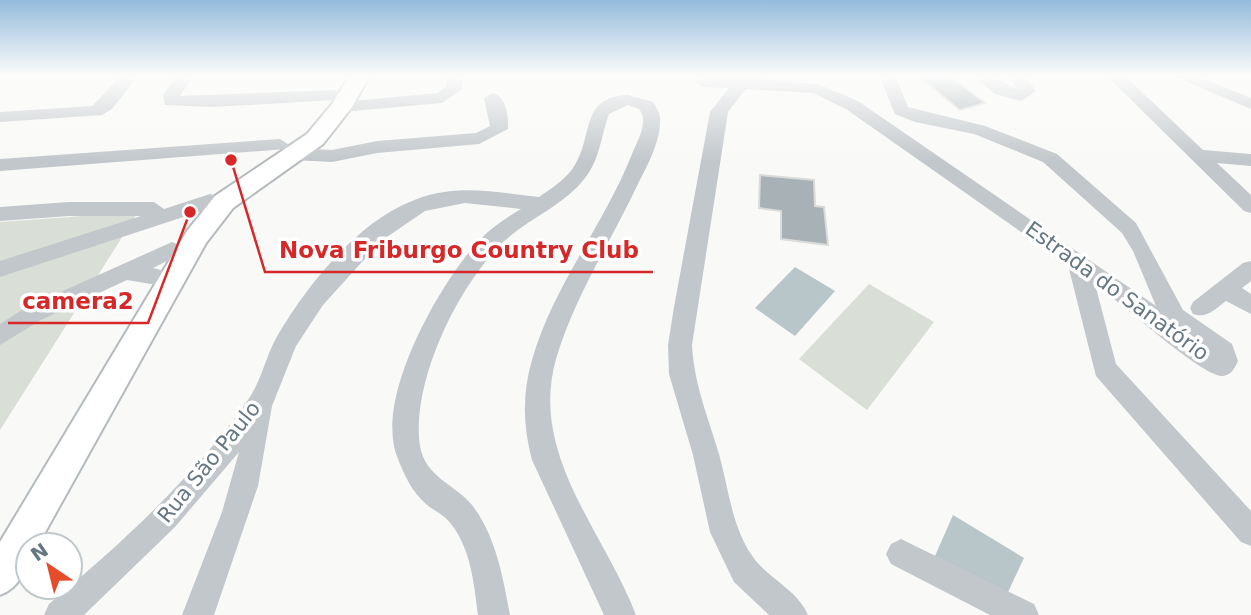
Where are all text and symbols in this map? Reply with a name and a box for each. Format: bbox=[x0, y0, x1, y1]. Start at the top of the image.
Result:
street label: Estrada do Sanatório bbox=[1021, 217, 1213, 365]
callout: Nova Friburgo Country Club bbox=[265, 228, 653, 272]
text: Nova Friburgo Country Club bbox=[279, 237, 639, 263]
callout: camera2 bbox=[8, 279, 148, 323]
text: camera2 bbox=[22, 288, 134, 314]
street label: Rua São Paulo bbox=[153, 397, 265, 527]
north arrow bbox=[14, 531, 84, 601]
text: N bbox=[26, 539, 52, 566]

